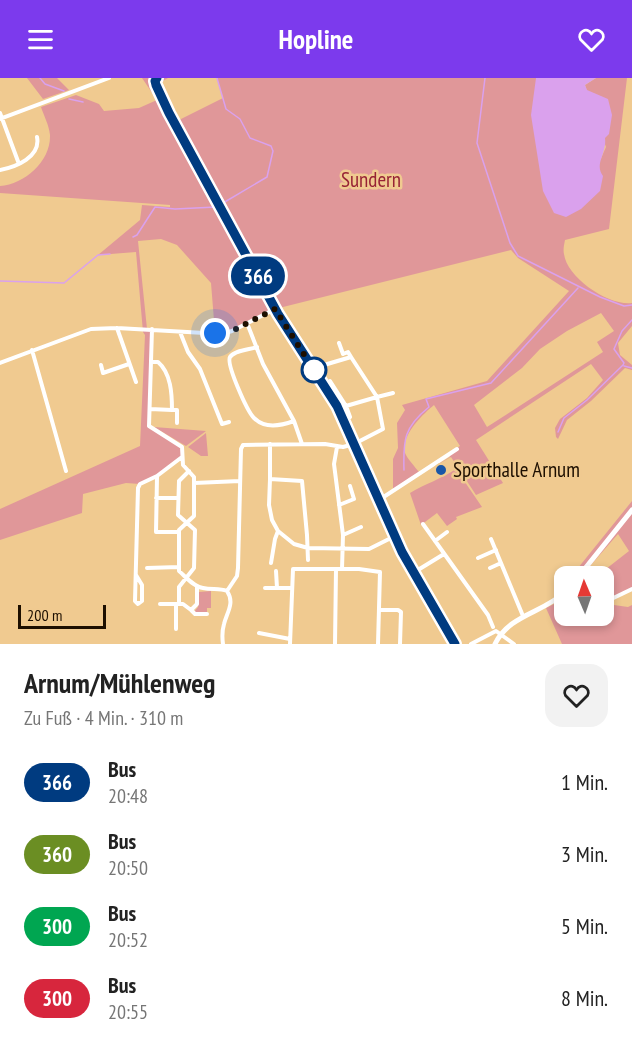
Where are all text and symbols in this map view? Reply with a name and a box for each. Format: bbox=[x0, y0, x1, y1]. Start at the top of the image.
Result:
text: Hopline bbox=[279, 22, 353, 56]
icon: menu bbox=[24, 23, 57, 56]
icon: heart bbox=[575, 23, 608, 56]
park label: Sundern bbox=[341, 166, 401, 193]
line badge: 366 bbox=[224, 256, 292, 296]
text: 366 bbox=[243, 263, 273, 290]
your location bbox=[200, 318, 230, 348]
unlabelled marker bbox=[301, 357, 327, 383]
place label: Sporthalle Arnum bbox=[453, 456, 580, 483]
marker: Sporthalle Arnum bbox=[434, 463, 448, 477]
north arrow bbox=[554, 566, 614, 626]
map controls bbox=[554, 566, 614, 626]
scale bar bbox=[18, 602, 106, 630]
text: 200 m bbox=[27, 605, 62, 625]
text: Arnum/Mühlenweg bbox=[24, 664, 216, 701]
button: heart bbox=[545, 664, 608, 727]
text: Zu Fuß · 4 Min. · 310 m bbox=[24, 705, 183, 731]
text: Bus bbox=[108, 755, 136, 783]
text: 1 Min. bbox=[561, 768, 608, 796]
text: 366 bbox=[42, 769, 72, 796]
text: 20:48 bbox=[108, 783, 148, 809]
text: Bus bbox=[108, 827, 136, 855]
text: 3 Min. bbox=[561, 840, 608, 868]
text: 360 bbox=[42, 841, 72, 868]
text: 20:50 bbox=[108, 855, 148, 881]
text: Bus bbox=[108, 899, 136, 927]
text: 5 Min. bbox=[561, 912, 608, 940]
text: 300 bbox=[42, 913, 72, 940]
text: 20:52 bbox=[108, 927, 148, 953]
text: Bus bbox=[108, 971, 136, 999]
text: 8 Min. bbox=[561, 984, 608, 1012]
text: 300 bbox=[42, 985, 72, 1012]
text: 20:55 bbox=[108, 999, 148, 1025]

